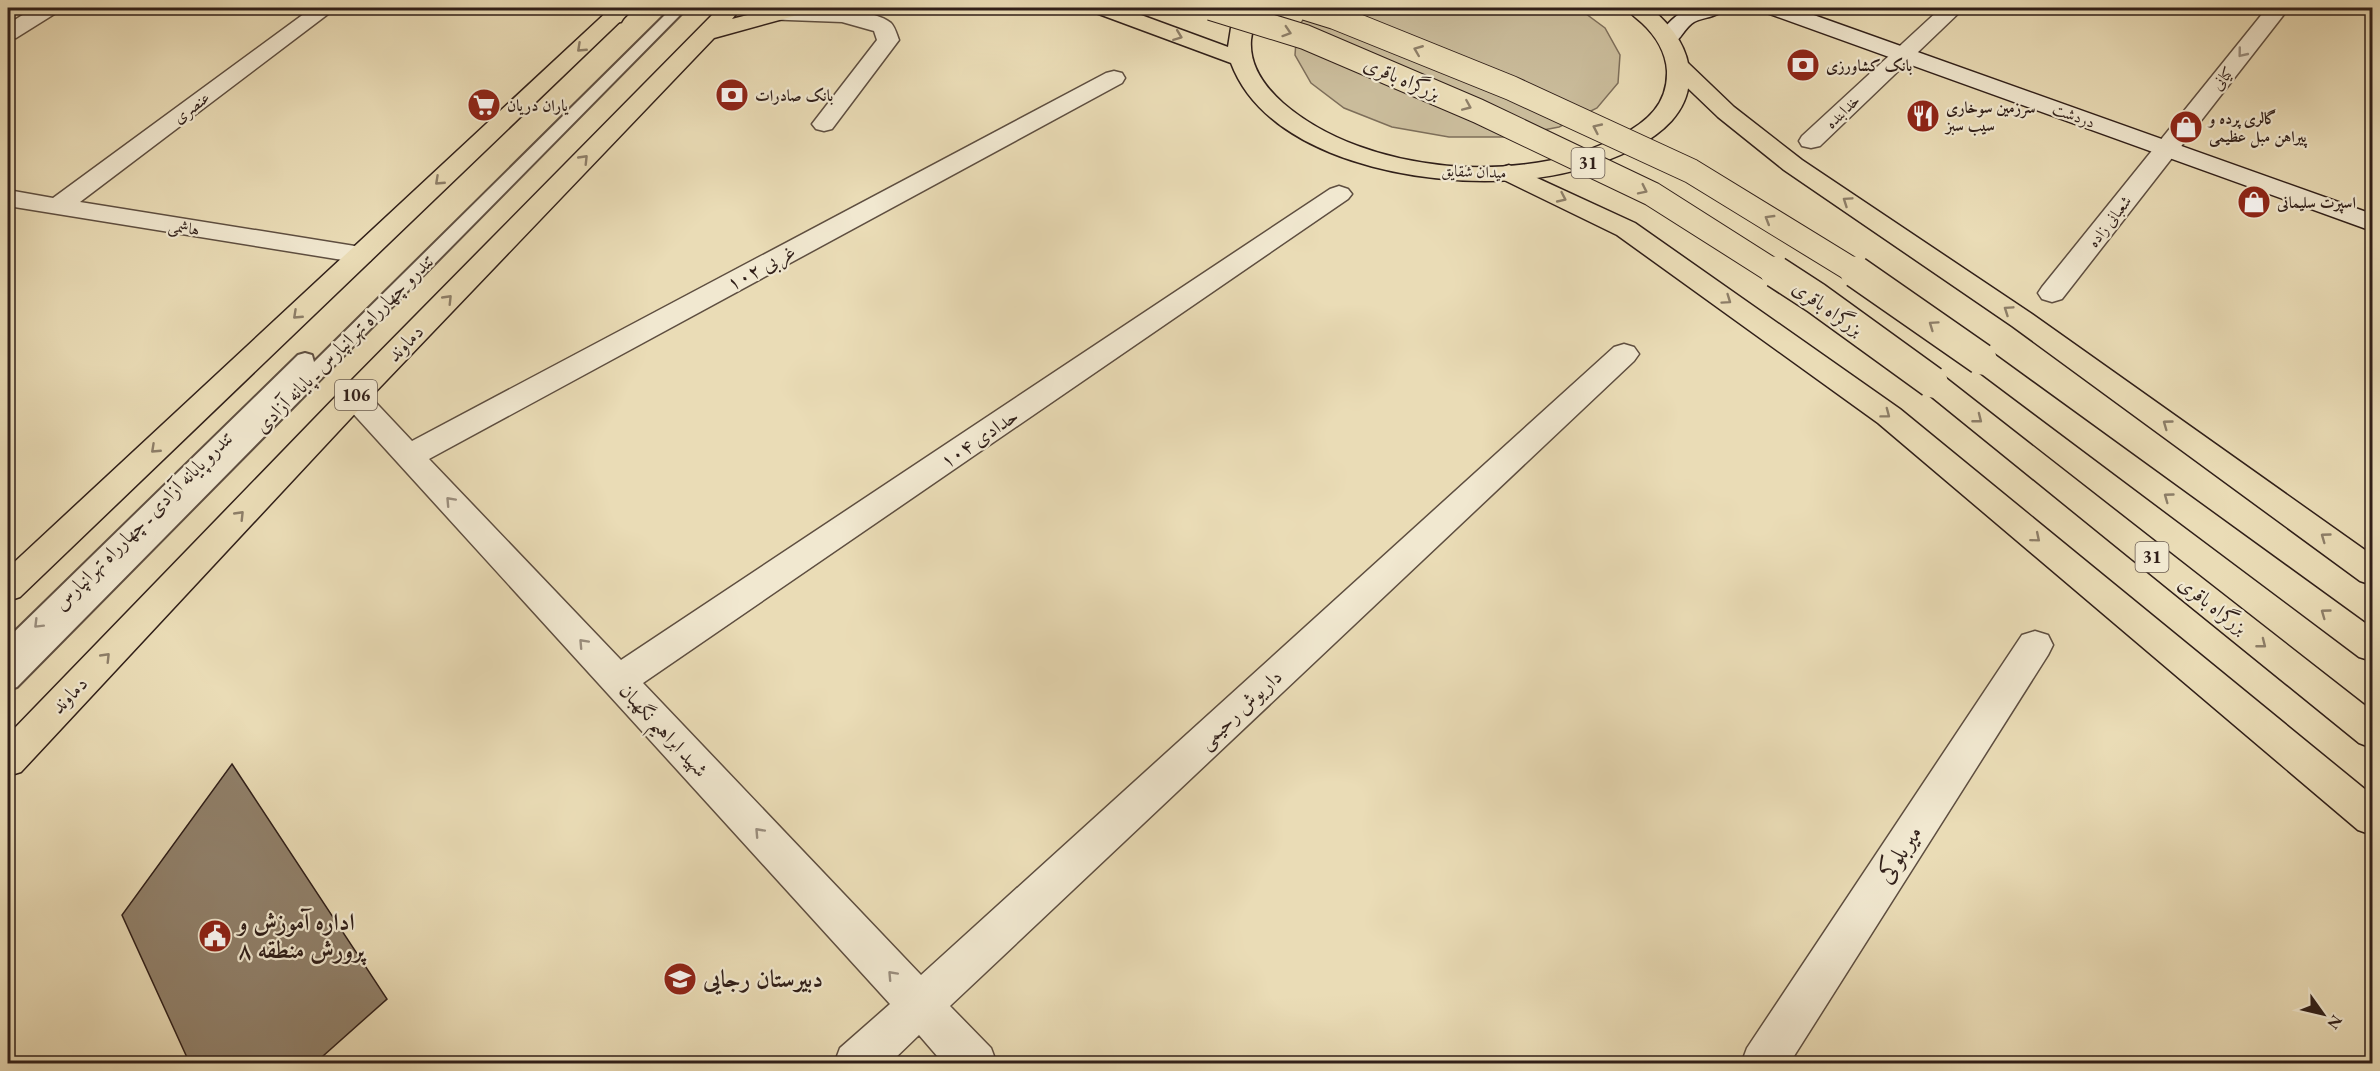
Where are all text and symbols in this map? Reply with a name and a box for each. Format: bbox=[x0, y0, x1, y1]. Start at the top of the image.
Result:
one-way arrow bbox=[1281, 24, 1291, 37]
one-way arrow bbox=[1172, 28, 1183, 41]
one-way arrow bbox=[577, 40, 588, 51]
one-way arrow bbox=[1414, 45, 1425, 57]
one-way arrow bbox=[2238, 46, 2249, 57]
bank icon: بانک کشاورزی bbox=[1785, 47, 1821, 83]
street label: بزرگراه باقری bbox=[1360, 50, 1445, 106]
place label: بانک کشاورزی bbox=[1826, 55, 1912, 76]
street label: کیانی bbox=[2207, 62, 2238, 94]
bank icon: بانک صادرات bbox=[714, 77, 750, 113]
place label: بانک صادرات bbox=[755, 85, 833, 106]
street label: عنصری bbox=[169, 87, 214, 128]
supermarket icon: یاران دریان bbox=[466, 87, 502, 123]
street label: خدابنده bbox=[1820, 90, 1864, 133]
place label: یاران دریان bbox=[507, 95, 569, 116]
place label: سرزمین سوخاری سیب سبز bbox=[1944, 97, 2036, 136]
restaurant icon: سرزمین سوخاری سیب سبز bbox=[1905, 98, 1941, 134]
street label: دردشت bbox=[2050, 98, 2098, 133]
one-way arrow bbox=[1460, 99, 1471, 111]
place label: گالری پرده و پیراهن مبل عظیمی bbox=[2207, 108, 2307, 149]
shop icon: گالری پرده و پیراهن مبل عظیمی bbox=[2168, 109, 2204, 145]
one-way arrow bbox=[1593, 123, 1604, 135]
road number: 31 bbox=[1572, 148, 1604, 178]
one-way arrow bbox=[577, 156, 588, 167]
street label: میدان شقایق bbox=[1441, 160, 1507, 183]
one-way arrow bbox=[435, 174, 446, 185]
one-way arrow bbox=[1636, 182, 1647, 194]
shop icon: اسپرت سلیمانی bbox=[2236, 184, 2272, 220]
one-way arrow bbox=[1555, 191, 1566, 203]
street label: شعبانی زاده bbox=[2083, 191, 2136, 252]
place label: اسپرت سلیمانی bbox=[2276, 192, 2356, 214]
one-way arrow bbox=[1842, 197, 1853, 208]
street label: هاشمی bbox=[167, 215, 201, 241]
one-way arrow bbox=[1765, 215, 1775, 227]
street label: ۱۰۲ غربی bbox=[722, 238, 801, 298]
street label: تندرو چهارراه تهرانپارس ـ پایانه آزادی bbox=[248, 247, 441, 440]
street label: بزرگراه باقری bbox=[1788, 274, 1869, 342]
one-way arrow bbox=[1720, 293, 1731, 304]
one-way arrow bbox=[441, 296, 452, 307]
one-way arrow bbox=[2004, 306, 2015, 317]
one-way arrow bbox=[293, 308, 303, 319]
street label: دماوند bbox=[381, 319, 429, 367]
one-way arrow bbox=[1928, 321, 1939, 332]
road number: 106 bbox=[335, 380, 377, 410]
street label: حدادی ۱۰۴ bbox=[935, 402, 1023, 474]
one-way arrow bbox=[1879, 407, 1890, 418]
one-way arrow bbox=[1971, 411, 1982, 422]
one-way arrow bbox=[2162, 420, 2173, 431]
street label: تندرو پایانه آزادی ـ چهارراه تهرانپارس bbox=[47, 424, 240, 617]
one-way arrow bbox=[151, 442, 161, 453]
one-way arrow bbox=[2164, 493, 2175, 504]
one-way arrow bbox=[446, 497, 457, 507]
one-way arrow bbox=[233, 512, 244, 523]
one-way arrow bbox=[2029, 531, 2040, 542]
one-way arrow bbox=[2321, 534, 2332, 545]
road number: 31 bbox=[2136, 542, 2168, 572]
street label: بزرگراه باقری bbox=[2173, 570, 2253, 640]
one-way arrow bbox=[2321, 609, 2332, 620]
one-way arrow bbox=[34, 616, 45, 627]
one-way arrow bbox=[2255, 637, 2266, 648]
one-way arrow bbox=[579, 640, 590, 650]
one-way arrow bbox=[99, 653, 110, 663]
street label: داریوش رحیمی bbox=[1193, 664, 1288, 755]
street label: دماوند bbox=[45, 671, 93, 719]
street label: شهید ابراهیم نگهبان bbox=[609, 678, 714, 787]
street label: میربلوکی bbox=[1868, 819, 1929, 889]
one-way arrow bbox=[755, 828, 766, 839]
place label: اداره آموزش و پرورش منطقه ۸ bbox=[235, 906, 367, 966]
public building icon: اداره آموزش و پرورش منطقه ۸ bbox=[197, 918, 233, 954]
school or university icon: دبیرستان رجایی bbox=[662, 961, 698, 997]
place label: دبیرستان رجایی bbox=[702, 963, 823, 995]
one-way arrow bbox=[888, 971, 899, 981]
north arrow bbox=[2293, 984, 2353, 1044]
text: N bbox=[2323, 1011, 2347, 1033]

